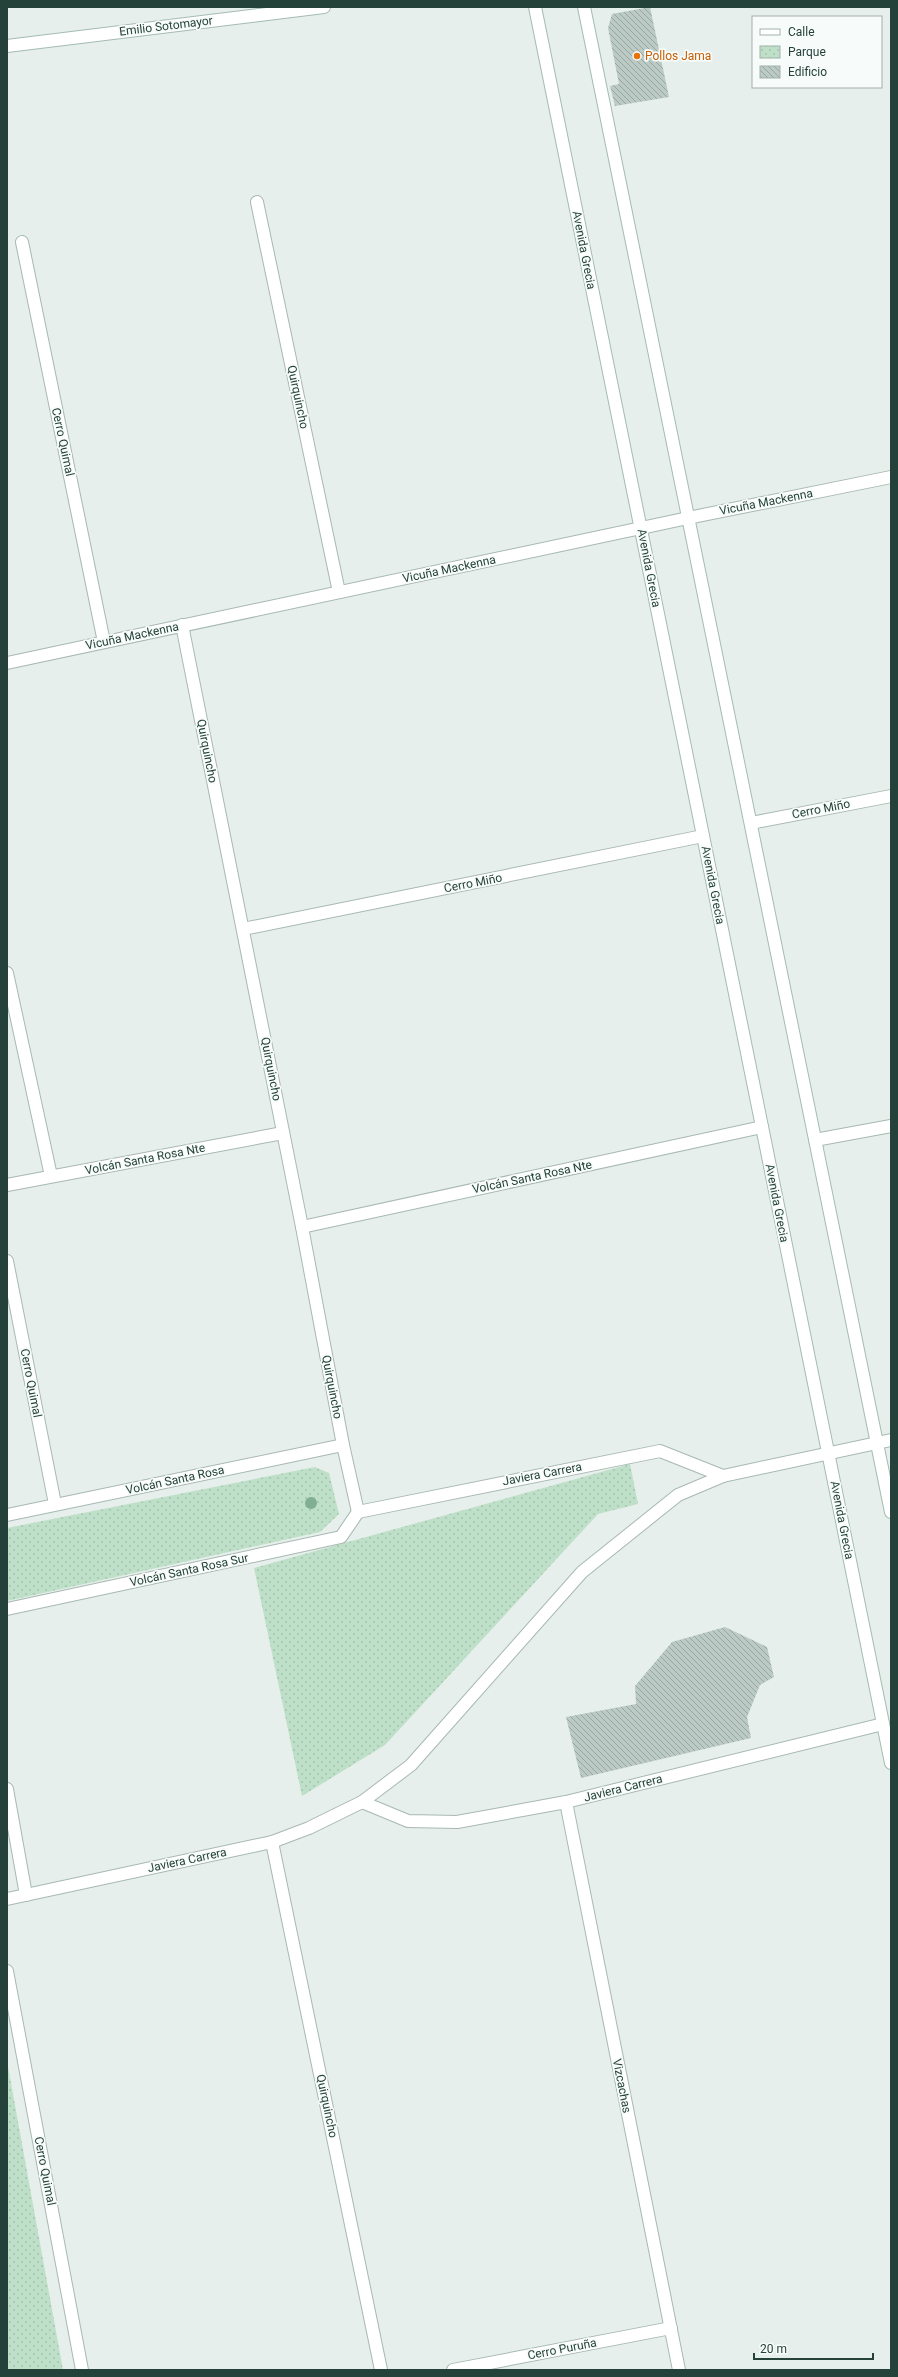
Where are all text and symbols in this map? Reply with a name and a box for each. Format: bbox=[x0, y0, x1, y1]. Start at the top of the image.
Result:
street label: Emilio Sotomayor bbox=[118, 13, 214, 39]
legend bbox=[752, 16, 882, 88]
text: Calle bbox=[788, 25, 815, 39]
text: Parque bbox=[788, 45, 826, 59]
place label: Pollos Jama bbox=[645, 49, 711, 63]
marker: Pollos Jama bbox=[632, 51, 642, 61]
text: Edificio bbox=[788, 65, 827, 79]
street label: Avenida Grecia bbox=[570, 210, 598, 290]
street label: Quirquincho bbox=[284, 364, 312, 430]
street label: Cerro Quimal bbox=[49, 406, 77, 478]
street label: Vicuña Mackenna bbox=[718, 486, 814, 518]
street label: Avenida Grecia bbox=[635, 528, 663, 608]
street label: Vicuña Mackenna bbox=[401, 552, 497, 586]
street label: Vicuña Mackenna bbox=[84, 619, 180, 653]
street label: Quirquincho bbox=[194, 718, 220, 784]
street label: Cerro Miño bbox=[791, 796, 851, 821]
street label: Avenida Grecia bbox=[699, 845, 727, 925]
street label: Cerro Miño bbox=[443, 870, 503, 895]
street label: Quirquincho bbox=[258, 1036, 284, 1102]
street label: Volcán Santa Rosa Nte bbox=[84, 1140, 206, 1178]
street label: Volcán Santa Rosa Nte bbox=[471, 1157, 593, 1197]
street label: Avenida Grecia bbox=[763, 1163, 791, 1243]
street label: Cerro Quimal bbox=[17, 1347, 45, 1419]
street label: Quirquincho bbox=[319, 1354, 345, 1420]
street label: Javiera Carrera bbox=[501, 1459, 583, 1489]
street label: Volcán Santa Rosa bbox=[125, 1463, 225, 1497]
street label: Avenida Grecia bbox=[828, 1480, 856, 1560]
street label: Volcán Santa Rosa Sur bbox=[128, 1551, 250, 1589]
street label: Javiera Carrera bbox=[582, 1771, 664, 1805]
street label: Javiera Carrera bbox=[146, 1845, 228, 1875]
street label: Vizcachas bbox=[610, 2058, 634, 2114]
street label: Quirquincho bbox=[313, 2073, 341, 2139]
street label: Cerro Quimal bbox=[31, 2135, 59, 2207]
street label: Cerro Puruña bbox=[526, 2335, 598, 2363]
scale bar bbox=[754, 2335, 873, 2361]
text: 20 m bbox=[760, 2342, 787, 2356]

